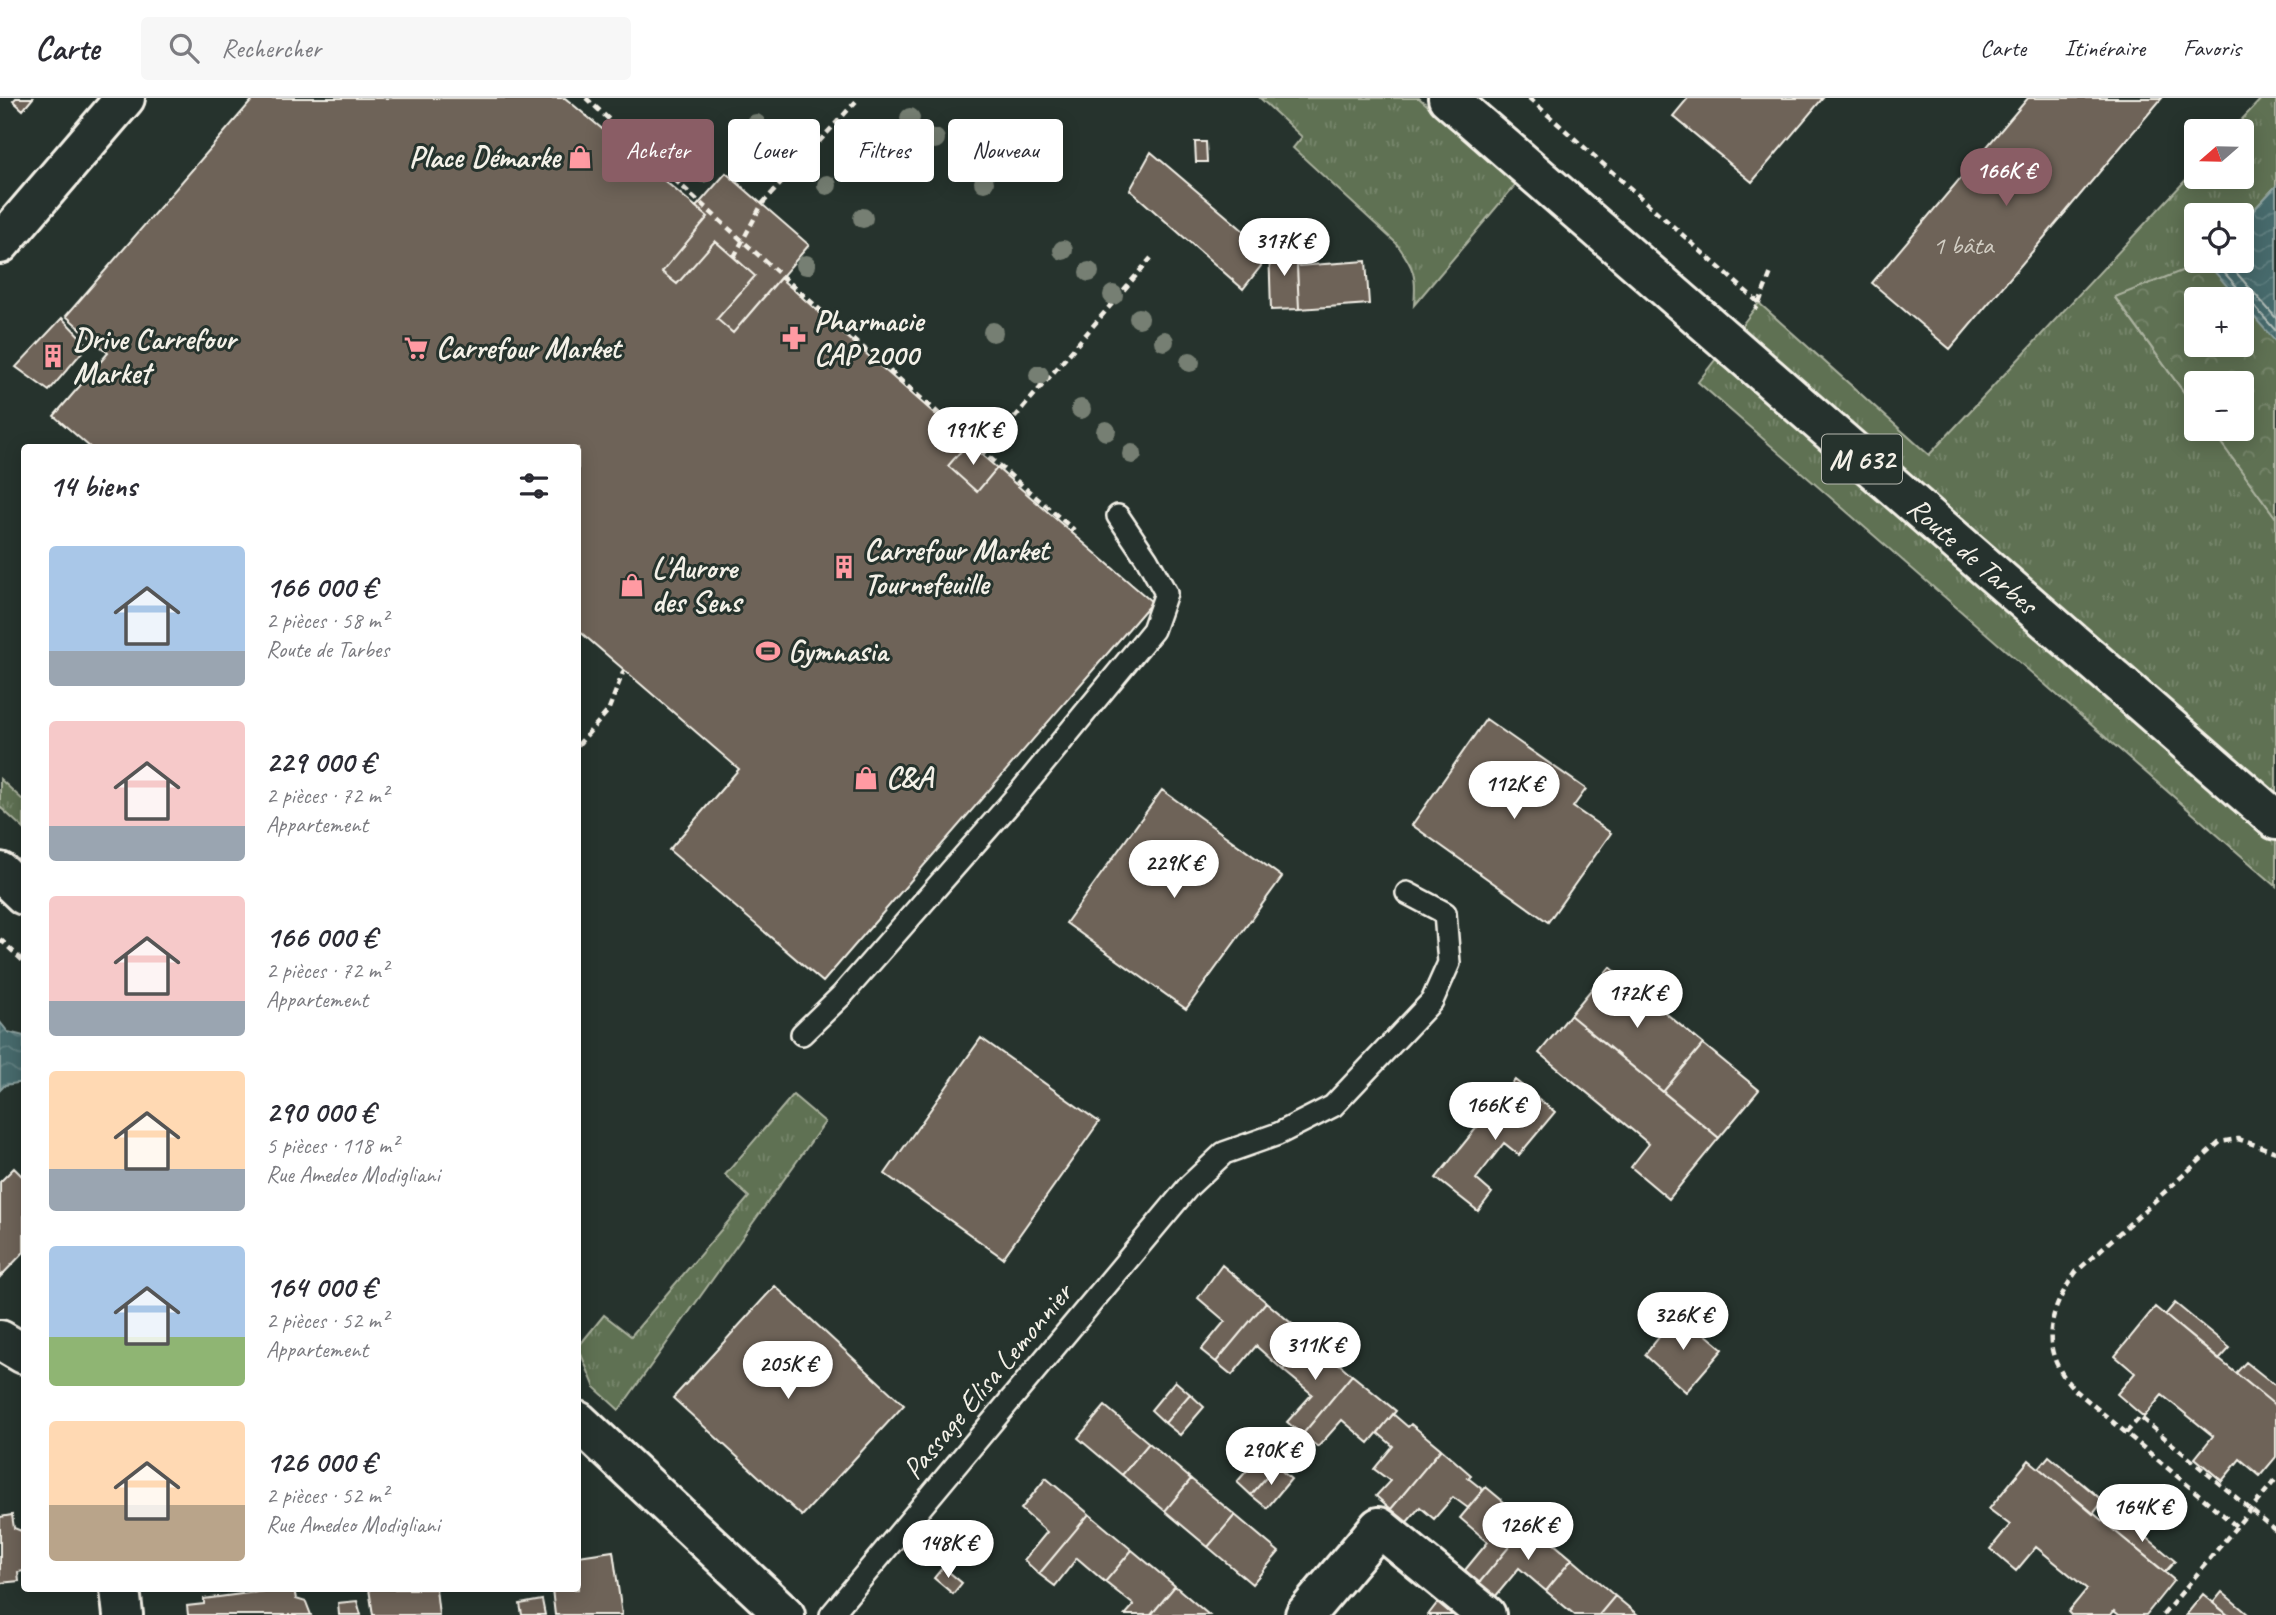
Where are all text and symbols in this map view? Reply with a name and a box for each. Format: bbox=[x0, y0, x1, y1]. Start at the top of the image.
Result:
search box bbox=[141, 17, 631, 80]
text: Carte bbox=[35, 27, 99, 69]
icon: search bbox=[165, 29, 203, 67]
text: Rechercher bbox=[221, 32, 321, 65]
text: Carte bbox=[1980, 33, 2026, 63]
text: Itinéraire bbox=[2064, 33, 2145, 63]
text: Favoris bbox=[2183, 33, 2241, 63]
chip: Acheter bbox=[602, 119, 714, 182]
chip: Louer bbox=[728, 119, 820, 182]
chip: Filtres bbox=[834, 119, 934, 182]
chip: Nouveau bbox=[948, 119, 1063, 182]
north arrow bbox=[2184, 119, 2254, 189]
map controls bbox=[2184, 119, 2254, 441]
place label: Place Démarke bbox=[409, 138, 562, 176]
shop icon: Place Démarke bbox=[566, 143, 594, 171]
pin: 166K € bbox=[1949, 148, 2063, 208]
text: 166K € bbox=[1976, 156, 2036, 185]
button: locate bbox=[2184, 203, 2254, 273]
pin: 317K € bbox=[1227, 218, 1341, 278]
text: 317K € bbox=[1255, 226, 1313, 255]
house number: 1 bâta bbox=[1933, 229, 1995, 262]
button: + bbox=[2184, 287, 2254, 357]
place label: Pharmacie CAP 2000 bbox=[814, 302, 926, 374]
place label: Drive Carrefour Market bbox=[73, 320, 239, 392]
pharmacy icon: Pharmacie CAP 2000 bbox=[780, 324, 808, 352]
place label: Carrefour Market bbox=[436, 329, 624, 367]
supermarket icon: Carrefour Market bbox=[402, 334, 430, 362]
building icon: Drive Carrefour Market bbox=[39, 342, 67, 370]
button: − bbox=[2184, 371, 2254, 441]
pin: 191K € bbox=[916, 408, 1030, 467]
text: 191K € bbox=[944, 415, 1002, 444]
road number: M 632 bbox=[1822, 434, 1902, 484]
text: 14 biens bbox=[49, 467, 137, 505]
icon: filters bbox=[515, 467, 553, 505]
street label: Route de Tarbes bbox=[1900, 488, 2048, 624]
place label: Carrefour Market Tournefeuille bbox=[864, 531, 1052, 603]
place label: L'Aurore des Sens bbox=[652, 549, 744, 621]
building icon: Carrefour Market Tournefeuille bbox=[830, 553, 858, 581]
text: 166 000 € bbox=[266, 568, 376, 606]
shop icon: L'Aurore des Sens bbox=[618, 571, 646, 599]
icon: home bbox=[105, 574, 189, 658]
text: 2 pièces · 58 m² bbox=[266, 606, 388, 635]
place label: Gymnasia bbox=[788, 632, 890, 670]
text: Route de Tarbes bbox=[266, 635, 389, 664]
sports icon: Gymnasia bbox=[754, 637, 782, 665]
text: 229 000 € bbox=[266, 743, 375, 781]
icon: home bbox=[105, 749, 189, 833]
place label: C&A bbox=[886, 759, 935, 797]
pin: 112K € bbox=[1457, 762, 1571, 821]
shop icon: C&A bbox=[852, 764, 880, 792]
text: 112K € bbox=[1485, 769, 1543, 798]
text: 2 pièces · 72 m² bbox=[266, 781, 388, 810]
text: Appartement bbox=[266, 810, 368, 839]
pin: 229K € bbox=[1117, 840, 1231, 900]
text: 229K € bbox=[1145, 848, 1203, 877]
text: 166 000 € bbox=[266, 918, 376, 956]
icon: home bbox=[105, 924, 189, 1008]
text: 2 pièces · 72 m² bbox=[266, 956, 388, 985]
pin: 172K € bbox=[1580, 970, 1694, 1030]
text: 172K € bbox=[1608, 978, 1666, 1007]
text: Appartement bbox=[266, 985, 368, 1014]
pin: 166K € bbox=[1438, 1082, 1552, 1142]
text: 166K € bbox=[1465, 1090, 1525, 1119]
text: 290 000 € bbox=[266, 1093, 375, 1131]
icon: home bbox=[105, 1099, 189, 1183]
text: 5 pièces · 118 m² bbox=[266, 1131, 398, 1160]
text: Rue Amedeo Modigliani bbox=[266, 1160, 440, 1189]
text: 164 000 € bbox=[266, 1268, 376, 1306]
street label: Passage Elisa Lemonnier bbox=[894, 1273, 1082, 1487]
icon: home bbox=[105, 1274, 189, 1358]
pin: 326K € bbox=[1626, 1292, 1740, 1352]
text: 326K € bbox=[1653, 1300, 1713, 1329]
text: 2 pièces · 52 m² bbox=[266, 1306, 388, 1335]
pin: 311K € bbox=[1258, 1322, 1372, 1382]
text: 311K € bbox=[1286, 1330, 1344, 1359]
text: Appartement bbox=[266, 1335, 368, 1364]
pin: 205K € bbox=[731, 1342, 845, 1401]
text: 205K € bbox=[759, 1349, 817, 1378]
pin: 290K € bbox=[1214, 1428, 1328, 1487]
text: 290K € bbox=[1242, 1435, 1300, 1464]
text: 126 000 € bbox=[266, 1443, 376, 1481]
icon: home bbox=[105, 1449, 189, 1533]
text: 2 pièces · 52 m² bbox=[266, 1481, 388, 1510]
pin: 164K € bbox=[2085, 1484, 2199, 1544]
text: 164K € bbox=[2112, 1492, 2172, 1521]
pin: 126K € bbox=[1471, 1502, 1585, 1562]
text: Rue Amedeo Modigliani bbox=[266, 1510, 440, 1539]
text: 126K € bbox=[1498, 1510, 1558, 1539]
pin: 148K € bbox=[891, 1520, 1005, 1580]
text: 148K € bbox=[919, 1528, 977, 1557]

